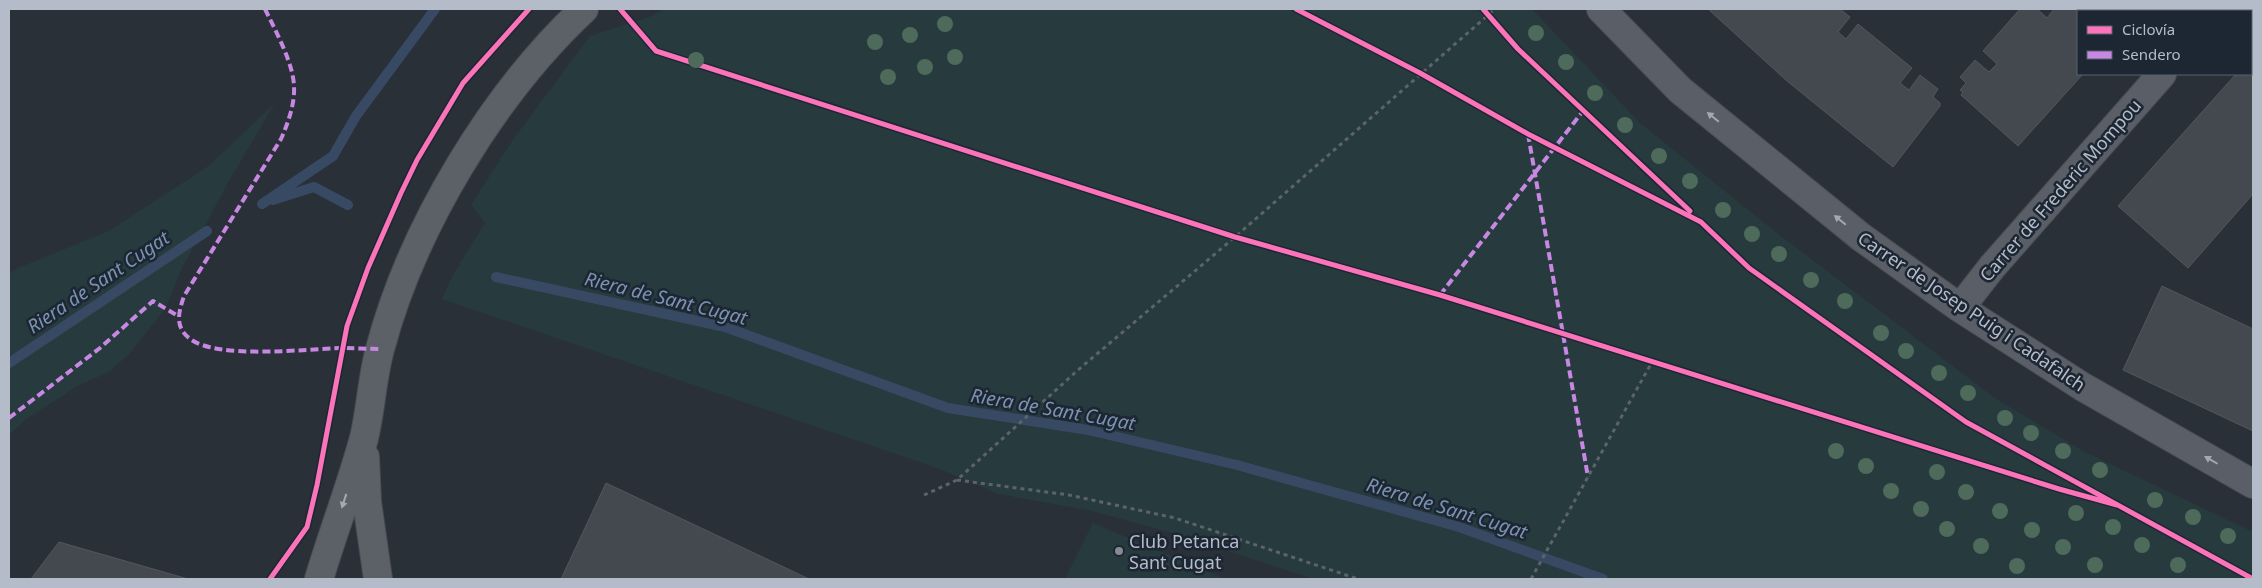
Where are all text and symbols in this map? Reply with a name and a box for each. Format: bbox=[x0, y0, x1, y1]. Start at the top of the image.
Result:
legend bbox=[2077, 10, 2252, 75]
text: Ciclovía bbox=[2122, 19, 2175, 39]
text: Sendero bbox=[2122, 44, 2181, 64]
street label: Carrer de Frederic Mompou bbox=[1974, 94, 2146, 286]
one-way arrow bbox=[1707, 112, 1720, 123]
one-way arrow bbox=[1834, 214, 1847, 225]
water label: Riera de Sant Cugat bbox=[22, 224, 175, 339]
street label: Carrer de Josep Puig i Cadafalch bbox=[1854, 226, 2090, 396]
water label: Riera de Sant Cugat bbox=[582, 265, 751, 331]
water label: Riera de Sant Cugat bbox=[969, 382, 1138, 436]
one-way arrow bbox=[2204, 455, 2217, 464]
water label: Riera de Sant Cugat bbox=[1364, 471, 1531, 545]
one-way arrow bbox=[339, 494, 347, 509]
place label: Club Petanca Sant Cugat bbox=[1129, 529, 1239, 574]
marker: Club Petanca Sant Cugat bbox=[1113, 545, 1125, 557]

